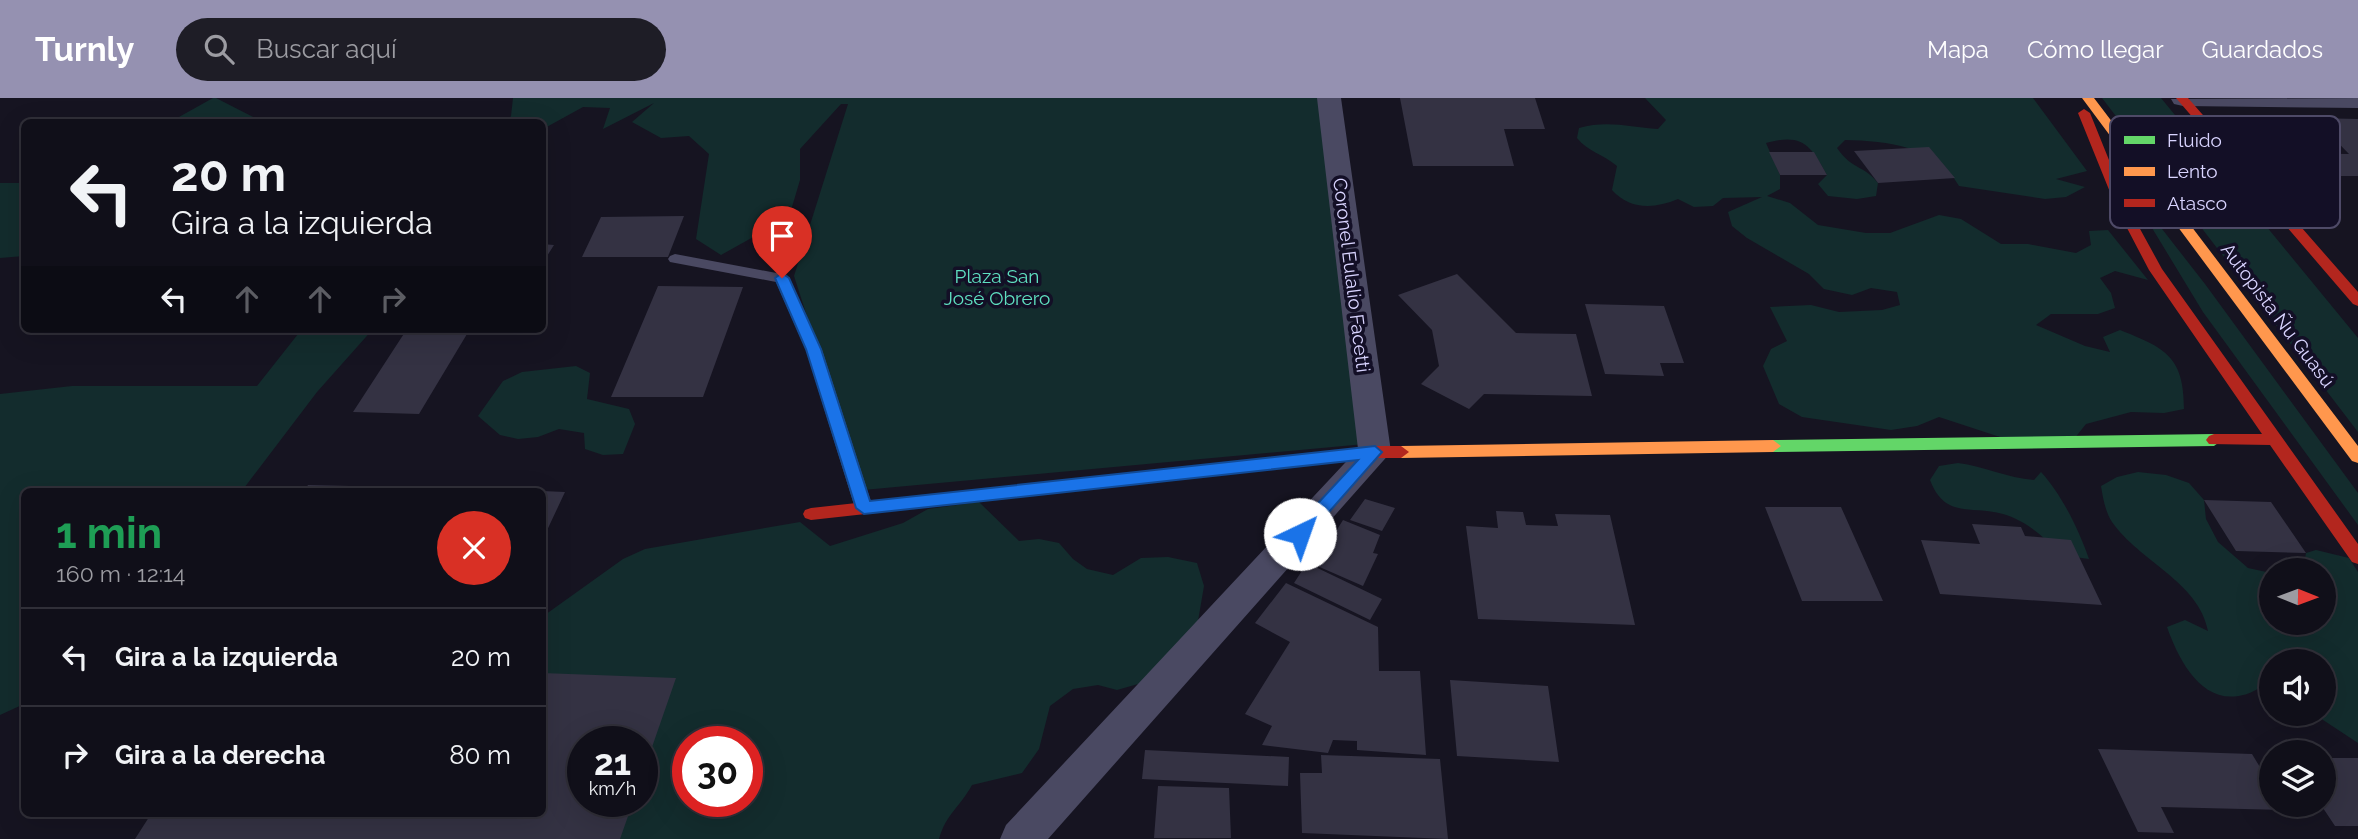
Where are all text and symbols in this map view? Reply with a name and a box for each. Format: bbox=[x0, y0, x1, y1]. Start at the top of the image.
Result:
search box bbox=[176, 18, 666, 81]
text: Turnly bbox=[35, 30, 134, 69]
icon: search bbox=[200, 30, 238, 68]
text: Buscar aquí bbox=[256, 34, 397, 64]
text: Mapa bbox=[1927, 35, 1989, 64]
text: Cómo llegar bbox=[2027, 35, 2164, 64]
text: Guardados bbox=[2202, 35, 2323, 64]
legend bbox=[2110, 116, 2340, 228]
text: Fluido bbox=[2167, 129, 2222, 151]
text: 20 m bbox=[171, 145, 286, 202]
icon: left bbox=[56, 147, 147, 238]
text: Lento bbox=[2167, 160, 2218, 182]
street label: Coronel Eulalio Facetti bbox=[1329, 176, 1375, 374]
text: Atasco bbox=[2167, 192, 2227, 214]
text: Gira a la izquierda bbox=[171, 204, 433, 241]
pin bbox=[752, 206, 812, 278]
icon: arrive bbox=[763, 217, 801, 255]
street label: Autopista Ñu Guasú bbox=[2217, 239, 2339, 391]
park label: Plaza San José Obrero bbox=[944, 265, 1050, 309]
icon: left bbox=[155, 280, 193, 318]
icon: ahead bbox=[228, 280, 266, 318]
icon: ahead bbox=[301, 280, 339, 318]
icon: right bbox=[374, 280, 412, 318]
position arrow bbox=[1263, 497, 1337, 571]
text: 1 min bbox=[56, 509, 162, 558]
button: close bbox=[437, 511, 511, 585]
north arrow bbox=[2259, 558, 2336, 635]
map controls bbox=[2259, 558, 2336, 817]
text: 160 m · 12:14 bbox=[56, 560, 185, 587]
icon: left bbox=[56, 638, 94, 676]
text: Gira a la izquierda bbox=[115, 642, 338, 672]
text: 20 m bbox=[451, 642, 511, 672]
button: sound bbox=[2259, 649, 2336, 726]
speed limit sign: 30 bbox=[672, 726, 763, 817]
icon: right bbox=[56, 736, 94, 774]
text: Gira a la derecha bbox=[115, 740, 325, 770]
text: 80 m bbox=[449, 740, 511, 770]
button: layers bbox=[2259, 740, 2336, 817]
text: 21 bbox=[594, 742, 631, 783]
text: km/h bbox=[589, 778, 636, 799]

